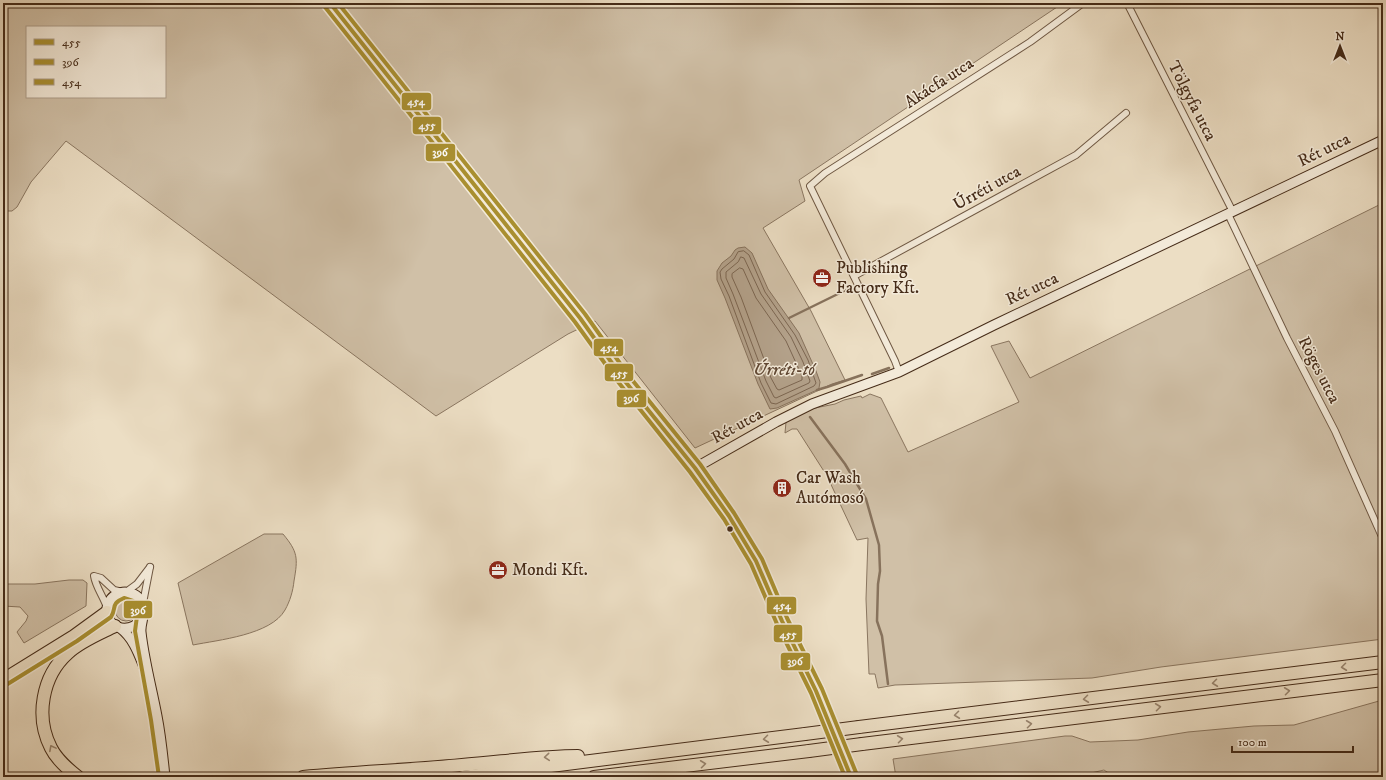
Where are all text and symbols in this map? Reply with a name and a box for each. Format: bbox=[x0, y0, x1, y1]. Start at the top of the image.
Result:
legend bbox=[26, 26, 166, 98]
north arrow bbox=[1320, 26, 1360, 66]
text: N bbox=[1335, 30, 1345, 44]
text: 455 bbox=[62, 35, 81, 50]
street label: Akácfa utca bbox=[900, 52, 978, 114]
text: 396 bbox=[62, 55, 79, 70]
street label: Tölgyfa utca bbox=[1162, 57, 1222, 145]
text: 454 bbox=[62, 75, 82, 90]
line badge: 454 bbox=[401, 92, 432, 111]
text: 454 bbox=[406, 95, 425, 109]
line badge: 455 bbox=[412, 116, 442, 135]
text: 455 bbox=[417, 119, 436, 133]
street label: Rét utca bbox=[1294, 128, 1354, 172]
line badge: 396 bbox=[425, 143, 456, 162]
text: 396 bbox=[432, 146, 449, 160]
street label: Úrréti utca bbox=[949, 159, 1025, 216]
place label: Publishing Factory Kft. bbox=[836, 257, 919, 299]
office icon: Publishing Factory Kft. bbox=[811, 267, 833, 289]
street label: Rét utca bbox=[1002, 267, 1063, 311]
street label: Röges utca bbox=[1293, 333, 1346, 408]
line badge: 454 bbox=[593, 338, 624, 357]
text: 454 bbox=[599, 341, 618, 355]
water label: Úrréti-tó bbox=[753, 358, 817, 381]
line badge: 455 bbox=[604, 363, 634, 382]
text: 455 bbox=[609, 367, 628, 381]
line badge: 396 bbox=[616, 389, 647, 408]
text: 396 bbox=[623, 392, 640, 406]
street label: Rét utca bbox=[707, 403, 767, 449]
place label: Car Wash Autómosó bbox=[796, 467, 864, 509]
building icon: Car Wash Autómosó bbox=[771, 477, 793, 499]
unlabelled marker bbox=[725, 524, 735, 534]
office icon: Mondi Kft. bbox=[487, 559, 509, 581]
place label: Mondi Kft. bbox=[512, 559, 588, 581]
line badge: 454 bbox=[766, 596, 797, 615]
text: 454 bbox=[772, 599, 791, 613]
line badge: 396 bbox=[123, 600, 153, 619]
text: 396 bbox=[130, 604, 147, 618]
line badge: 455 bbox=[773, 624, 803, 643]
text: 455 bbox=[778, 628, 797, 642]
line badge: 396 bbox=[780, 652, 811, 671]
text: 396 bbox=[787, 655, 804, 669]
one-way arrow bbox=[1341, 662, 1347, 671]
one-way arrow bbox=[1212, 678, 1218, 687]
one-way arrow bbox=[1284, 687, 1291, 696]
one-way arrow bbox=[1083, 694, 1089, 703]
one-way arrow bbox=[1155, 703, 1161, 712]
one-way arrow bbox=[954, 710, 960, 719]
one-way arrow bbox=[1026, 719, 1033, 728]
scale bar bbox=[1232, 728, 1353, 754]
one-way arrow bbox=[763, 734, 769, 743]
one-way arrow bbox=[897, 735, 904, 744]
text: 100 m bbox=[1238, 735, 1267, 750]
one-way arrow bbox=[49, 745, 56, 753]
one-way arrow bbox=[544, 752, 550, 761]
one-way arrow bbox=[700, 759, 706, 768]

